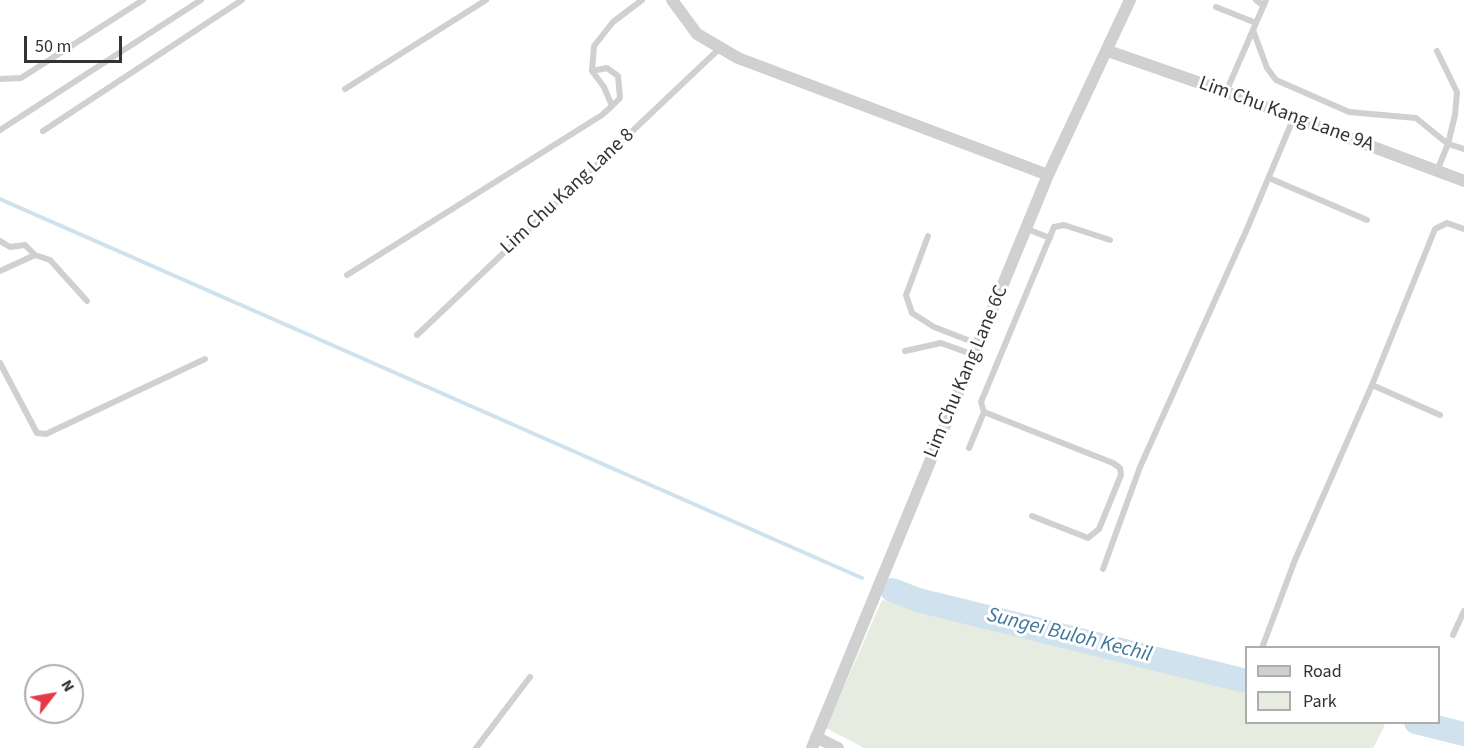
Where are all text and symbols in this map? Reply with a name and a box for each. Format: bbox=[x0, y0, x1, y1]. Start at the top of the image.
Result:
scale bar bbox=[27, 24, 124, 62]
text: 50 m bbox=[35, 34, 71, 59]
street label: Lim Chu Kang Lane 9A bbox=[1195, 72, 1377, 158]
street label: Lim Chu Kang Lane 8 bbox=[496, 124, 640, 260]
street label: Lim Chu Kang Lane 6C bbox=[920, 282, 1014, 462]
water label: Sungei Buloh Kechil bbox=[984, 603, 1154, 669]
legend bbox=[1245, 646, 1440, 724]
text: Road bbox=[1303, 659, 1342, 684]
north arrow bbox=[24, 664, 84, 724]
text: N bbox=[56, 676, 80, 696]
text: Park bbox=[1303, 689, 1337, 714]

